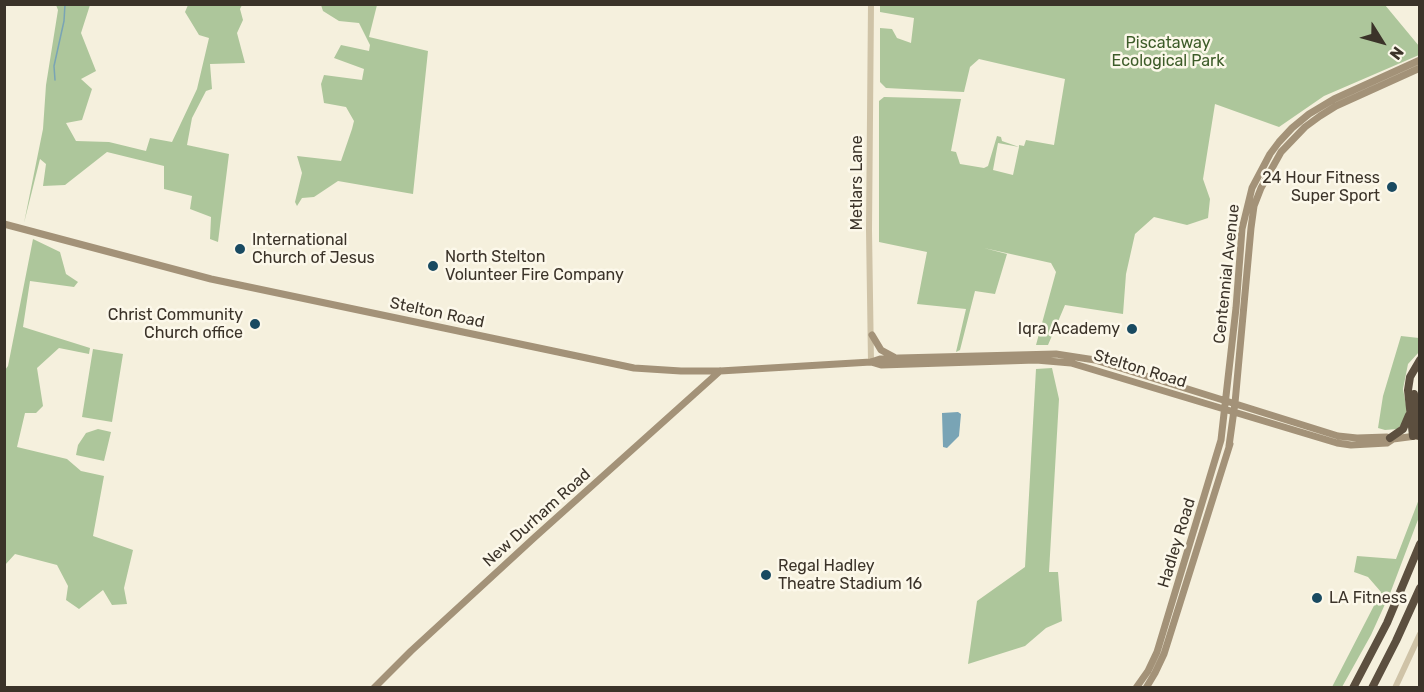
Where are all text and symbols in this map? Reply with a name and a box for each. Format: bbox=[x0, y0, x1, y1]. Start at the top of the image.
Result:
north arrow bbox=[1352, 12, 1412, 72]
park label: Piscataway Ecological Park bbox=[1112, 33, 1224, 71]
text: N bbox=[1386, 43, 1408, 63]
street label: Metlars Lane bbox=[847, 135, 867, 231]
place label: 24 Hour Fitness Super Sport bbox=[1262, 168, 1380, 206]
marker: 24 Hour Fitness Super Sport bbox=[1385, 180, 1399, 194]
street label: Centennial Avenue bbox=[1210, 203, 1244, 345]
place label: International Church of Jesus bbox=[252, 230, 375, 268]
marker: International Church of Jesus bbox=[233, 242, 247, 256]
place label: North Stelton Volunteer Fire Company bbox=[445, 247, 624, 285]
marker: North Stelton Volunteer Fire Company bbox=[426, 259, 440, 273]
street label: Stelton Road bbox=[388, 294, 486, 332]
place label: Christ Community Church office bbox=[108, 305, 243, 343]
marker: Christ Community Church office bbox=[248, 317, 262, 331]
place label: Iqra Academy bbox=[1018, 319, 1120, 339]
marker: Iqra Academy bbox=[1125, 322, 1139, 336]
street label: Stelton Road bbox=[1091, 346, 1189, 392]
street label: New Durham Road bbox=[479, 465, 595, 571]
street label: Hadley Road bbox=[1154, 496, 1200, 590]
place label: Regal Hadley Theatre Stadium 16 bbox=[778, 556, 922, 594]
marker: Regal Hadley Theatre Stadium 16 bbox=[759, 568, 773, 582]
place label: LA Fitness bbox=[1329, 588, 1407, 608]
marker: LA Fitness bbox=[1310, 591, 1324, 605]

